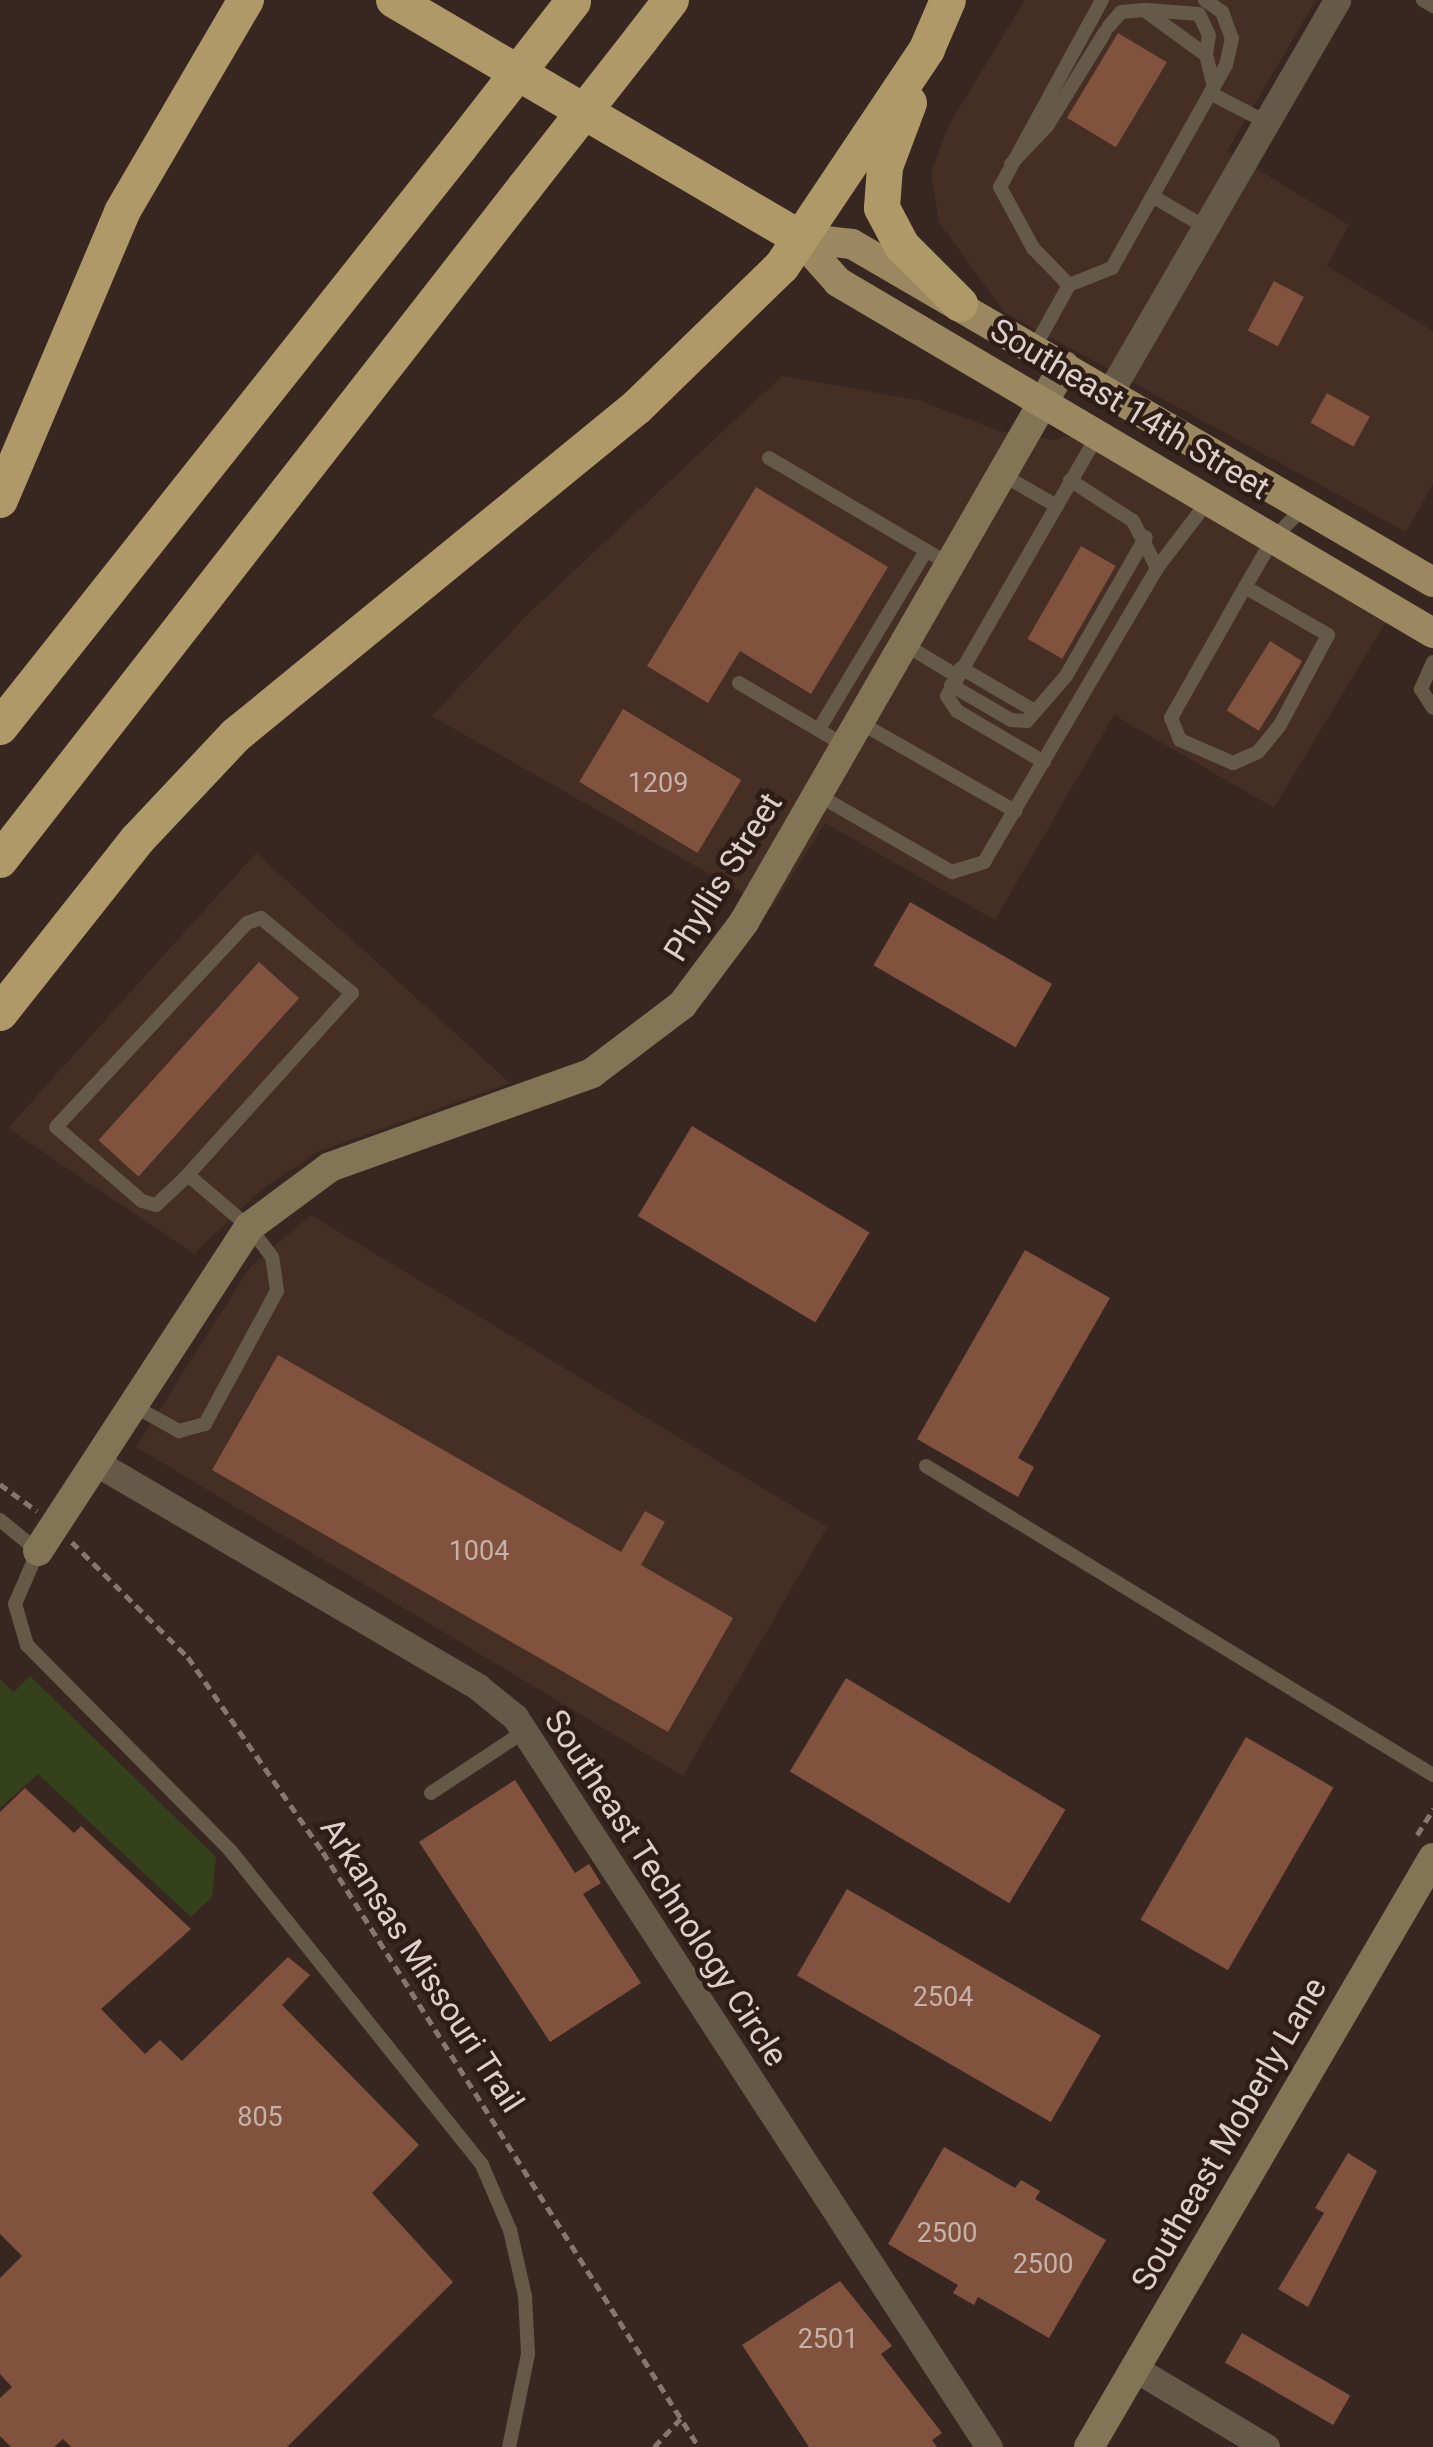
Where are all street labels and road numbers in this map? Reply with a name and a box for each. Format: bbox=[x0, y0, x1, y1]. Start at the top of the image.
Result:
street label: Southeast 14th Street bbox=[983, 310, 1277, 508]
street label: Phyllis Street bbox=[656, 786, 790, 968]
street label: Southeast Technology Circle bbox=[536, 1702, 796, 2074]
street label: Arkansas Missouri Trail bbox=[312, 1810, 532, 2120]
street label: Southeast Moberly Lane bbox=[1123, 1970, 1335, 2298]

